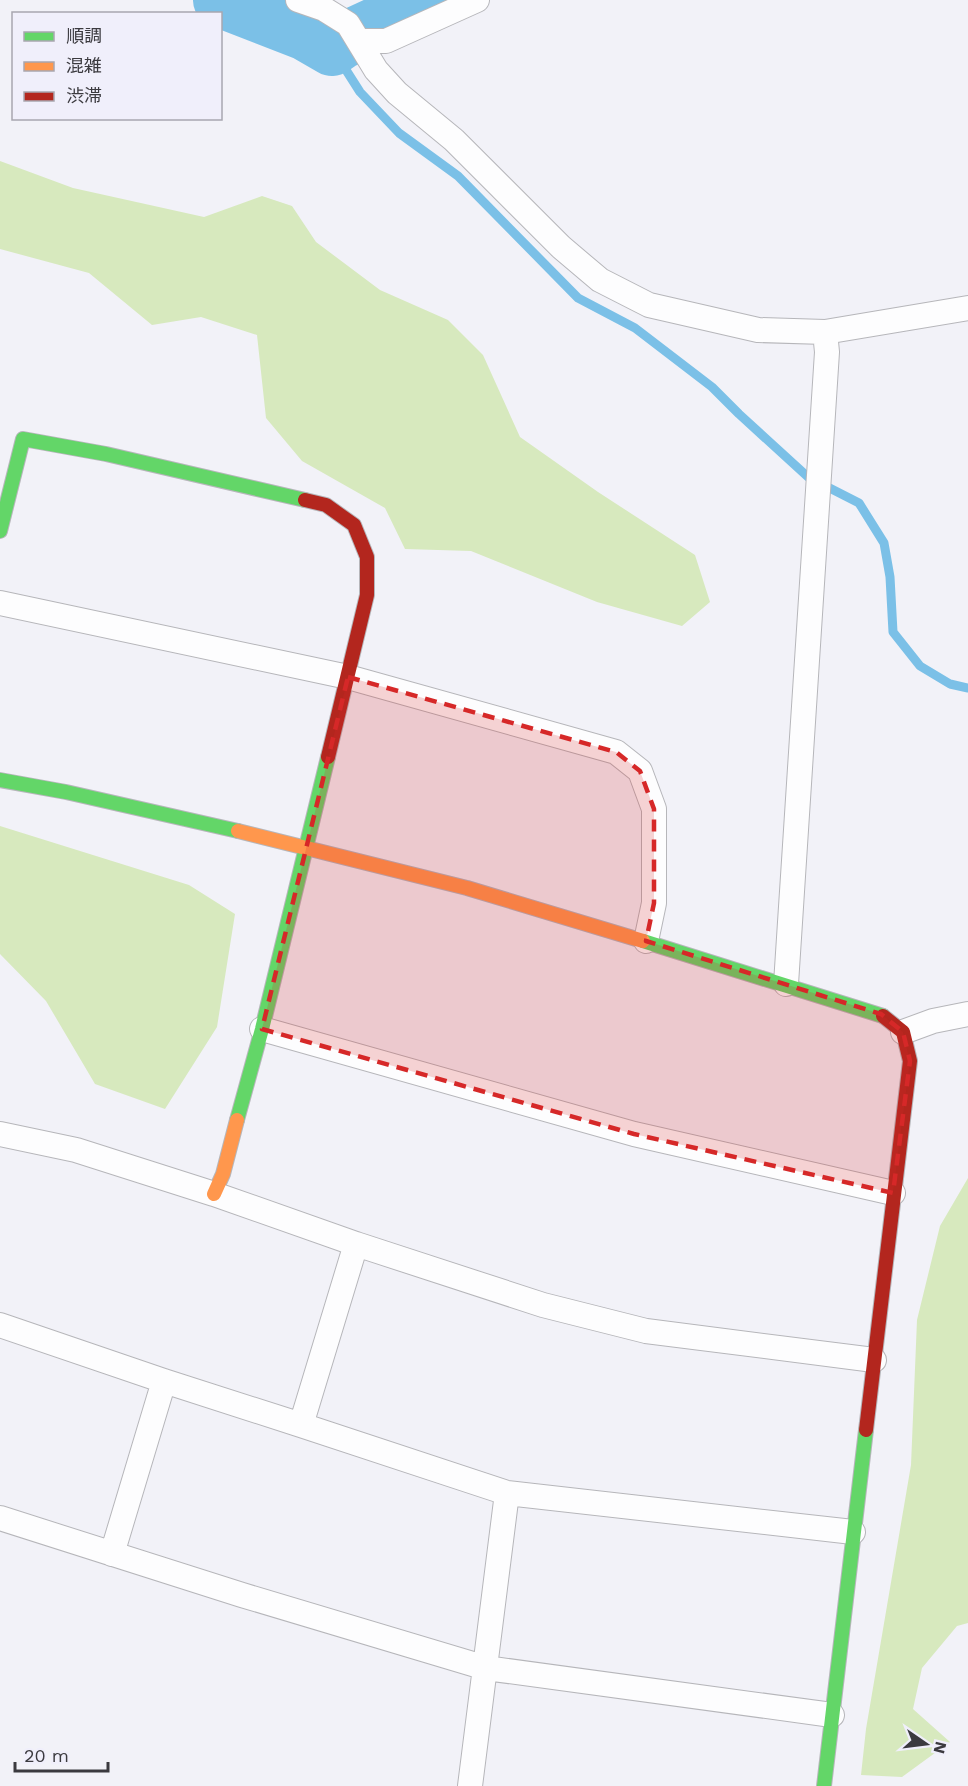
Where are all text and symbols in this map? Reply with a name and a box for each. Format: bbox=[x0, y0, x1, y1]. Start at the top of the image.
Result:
legend bbox=[12, 12, 222, 120]
text: 順調 bbox=[66, 25, 102, 46]
text: 混雑 bbox=[66, 55, 102, 76]
text: 渋滞 bbox=[66, 85, 102, 106]
north arrow bbox=[896, 1714, 956, 1774]
scale bar bbox=[15, 1735, 108, 1773]
text: N bbox=[929, 1739, 951, 1756]
text: 20 m bbox=[24, 1745, 69, 1766]

